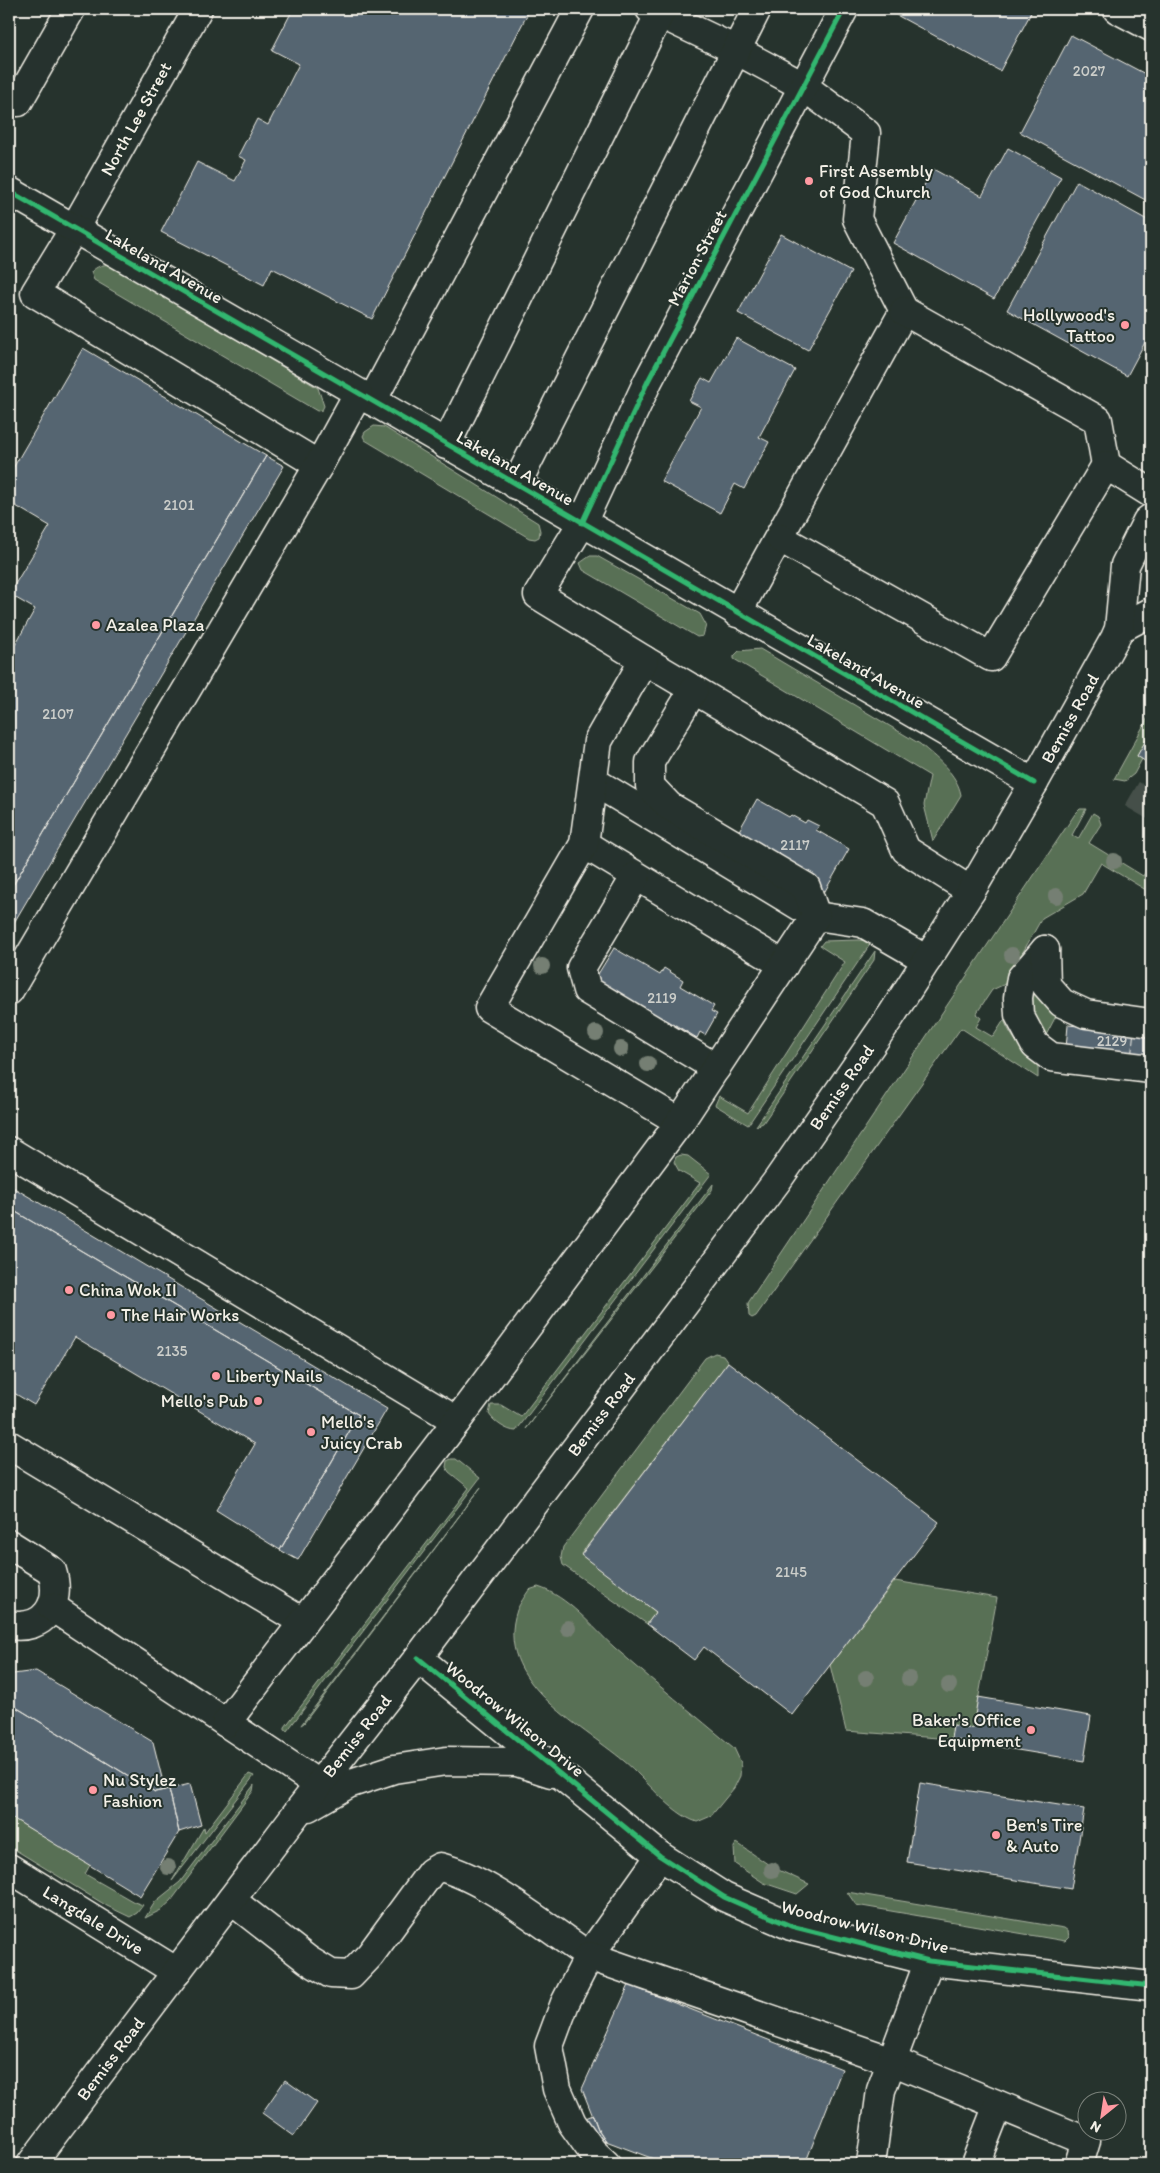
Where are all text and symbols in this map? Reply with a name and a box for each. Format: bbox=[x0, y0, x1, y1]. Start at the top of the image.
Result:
street label: North Lee Street bbox=[96, 58, 176, 180]
house number: 2027 bbox=[1073, 62, 1106, 80]
place label: First Assembly of God Church bbox=[819, 160, 934, 203]
marker: First Assembly of God Church bbox=[803, 175, 815, 187]
street label: Marion Street bbox=[662, 206, 732, 310]
street label: Lakeland Avenue bbox=[101, 223, 227, 309]
place label: Hollywood's Tattoo bbox=[1023, 304, 1115, 347]
marker: Hollywood's Tattoo bbox=[1119, 319, 1131, 331]
street label: Lakeland Avenue bbox=[452, 425, 578, 511]
house number: 2101 bbox=[163, 496, 195, 514]
place label: Azalea Plaza bbox=[106, 614, 204, 636]
marker: Azalea Plaza bbox=[90, 619, 102, 631]
street label: Lakeland Avenue bbox=[803, 628, 929, 714]
street label: Bemiss Road bbox=[1036, 670, 1104, 767]
house number: 2107 bbox=[42, 705, 74, 723]
house number: 2117 bbox=[780, 836, 810, 854]
house number: 2119 bbox=[647, 989, 677, 1007]
house number: 2129 bbox=[1097, 1032, 1127, 1050]
street label: Bemiss Road bbox=[804, 1040, 879, 1134]
place label: China Wok II bbox=[79, 1279, 177, 1301]
marker: China Wok II bbox=[63, 1284, 75, 1296]
place label: The Hair Works bbox=[121, 1304, 239, 1326]
marker: The Hair Works bbox=[105, 1309, 117, 1321]
house number: 2135 bbox=[157, 1342, 188, 1360]
place label: Liberty Nails bbox=[226, 1365, 323, 1387]
street label: Bemiss Road bbox=[563, 1368, 640, 1461]
marker: Liberty Nails bbox=[210, 1370, 222, 1382]
place label: Mello's Pub bbox=[161, 1390, 248, 1412]
marker: Mello's Pub bbox=[252, 1395, 264, 1407]
place label: Mello's Juicy Crab bbox=[321, 1411, 403, 1454]
marker: Mello's Juicy Crab bbox=[305, 1426, 317, 1438]
house number: 2145 bbox=[775, 1563, 807, 1581]
street label: Woodrow Wilson Drive bbox=[441, 1656, 589, 1782]
street label: Bemiss Road bbox=[318, 1690, 396, 1782]
place label: Baker's Office Equipment bbox=[912, 1709, 1021, 1752]
marker: Baker's Office Equipment bbox=[1025, 1724, 1037, 1736]
place label: Nu Stylez Fashion bbox=[103, 1769, 177, 1812]
marker: Nu Stylez Fashion bbox=[87, 1784, 99, 1796]
place label: Ben's Tire & Auto bbox=[1006, 1814, 1082, 1857]
marker: Ben's Tire & Auto bbox=[990, 1829, 1002, 1841]
street label: Langdale Drive bbox=[39, 1881, 148, 1960]
street label: Woodrow Wilson Drive bbox=[779, 1895, 951, 1959]
street label: Bemiss Road bbox=[72, 2012, 150, 2105]
north arrow bbox=[1078, 2090, 1128, 2140]
text: N bbox=[1087, 2117, 1104, 2137]

